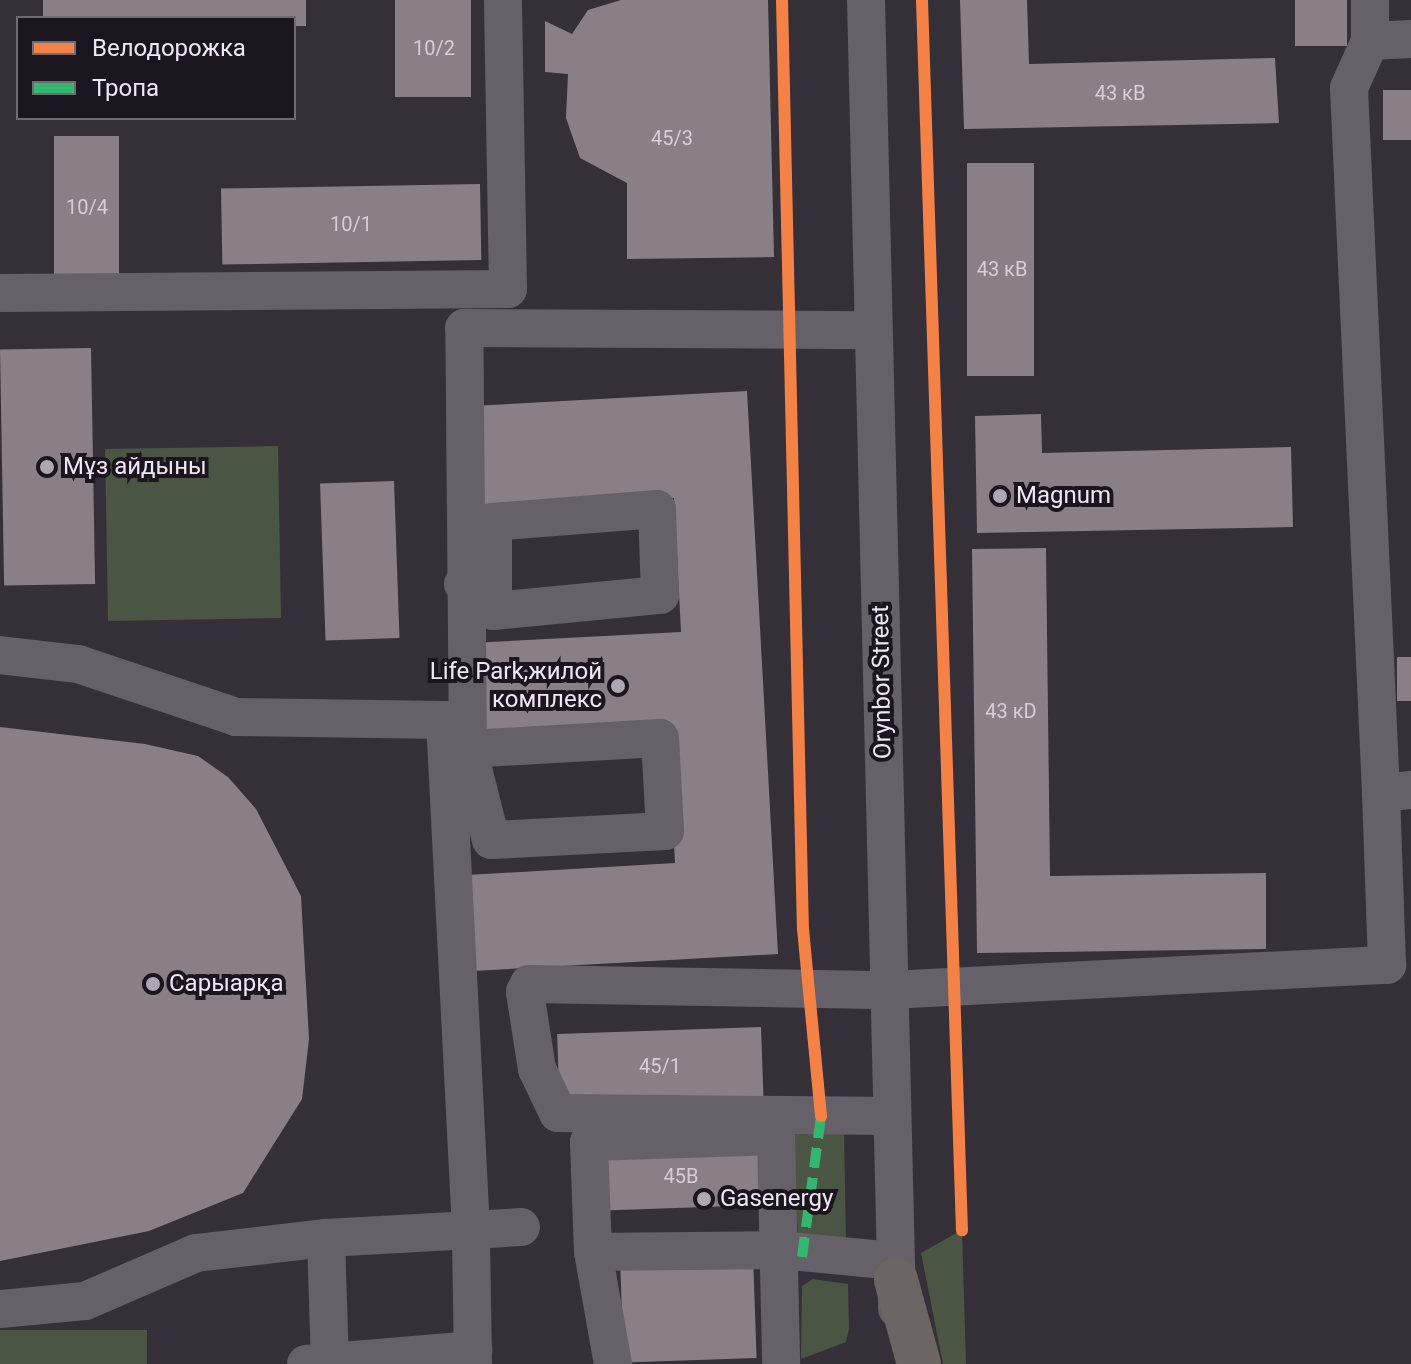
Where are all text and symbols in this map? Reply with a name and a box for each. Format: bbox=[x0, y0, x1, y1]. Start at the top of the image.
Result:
legend bbox=[16, 16, 296, 120]
text: Велодорожка bbox=[92, 34, 246, 62]
house number: 10/2 bbox=[413, 36, 455, 60]
text: Тропа bbox=[92, 74, 159, 102]
house number: 43 кВ bbox=[1095, 81, 1145, 105]
house number: 45/3 bbox=[651, 126, 693, 150]
house number: 10/4 bbox=[66, 195, 108, 219]
house number: 10/1 bbox=[330, 212, 372, 236]
house number: 43 кВ bbox=[977, 257, 1027, 281]
place label: Мұз айдыны bbox=[63, 453, 207, 481]
marker: Мұз айдыны bbox=[38, 458, 56, 476]
place label: Magnum bbox=[1016, 482, 1111, 510]
marker: Magnum bbox=[991, 487, 1009, 505]
street label: Orynbor Street bbox=[866, 605, 898, 759]
place label: Life Park,жилой комплекс bbox=[430, 658, 602, 714]
marker: Life Park,жилой комплекс bbox=[609, 677, 627, 695]
house number: 43 кD bbox=[985, 699, 1037, 723]
place label: Сарыарқа bbox=[169, 970, 284, 998]
marker: Сарыарқа bbox=[144, 975, 162, 993]
house number: 45/1 bbox=[639, 1054, 681, 1078]
house number: 45В bbox=[664, 1164, 698, 1188]
place label: Gasenergy bbox=[720, 1185, 833, 1213]
marker: Gasenergy bbox=[695, 1190, 713, 1208]

